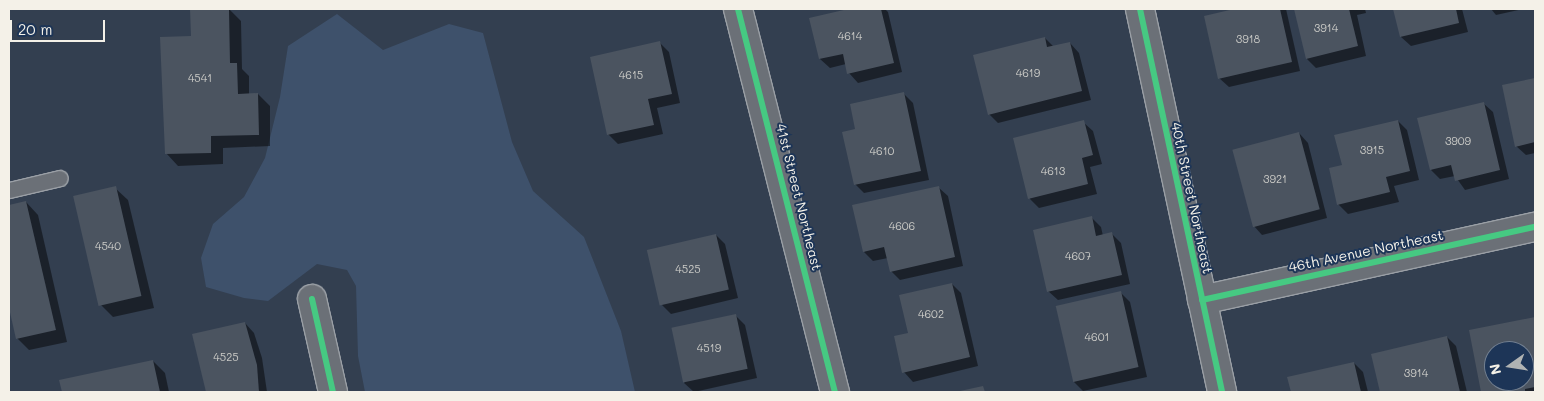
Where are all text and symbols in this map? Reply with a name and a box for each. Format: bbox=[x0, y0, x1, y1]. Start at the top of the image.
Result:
scale bar bbox=[12, 10, 108, 42]
text: 20 m bbox=[18, 19, 52, 39]
house number: 3914 bbox=[1314, 21, 1338, 35]
house number: 4614 bbox=[838, 29, 862, 43]
house number: 3918 bbox=[1236, 32, 1260, 46]
house number: 4619 bbox=[1016, 66, 1040, 80]
house number: 4615 bbox=[619, 68, 643, 82]
house number: 4541 bbox=[188, 71, 212, 85]
street label: 40th Street Northeast bbox=[1168, 121, 1216, 275]
street label: 41st Street Northeast bbox=[773, 122, 825, 272]
house number: 3909 bbox=[1445, 134, 1471, 148]
house number: 3915 bbox=[1360, 143, 1384, 157]
house number: 4610 bbox=[870, 144, 894, 158]
house number: 4613 bbox=[1041, 164, 1065, 178]
house number: 3921 bbox=[1263, 172, 1287, 186]
house number: 4606 bbox=[889, 219, 915, 233]
street label: 46th Avenue Northeast bbox=[1287, 226, 1445, 276]
house number: 4540 bbox=[95, 239, 121, 253]
house number: 4607 bbox=[1065, 249, 1091, 263]
house number: 4525 bbox=[675, 262, 701, 276]
house number: 4602 bbox=[918, 307, 944, 321]
house number: 4601 bbox=[1085, 330, 1109, 344]
house number: 4519 bbox=[697, 341, 721, 355]
north arrow bbox=[1484, 341, 1534, 391]
house number: 4525 bbox=[213, 350, 239, 364]
text: N bbox=[1484, 362, 1505, 377]
house number: 3914 bbox=[1404, 366, 1428, 380]

